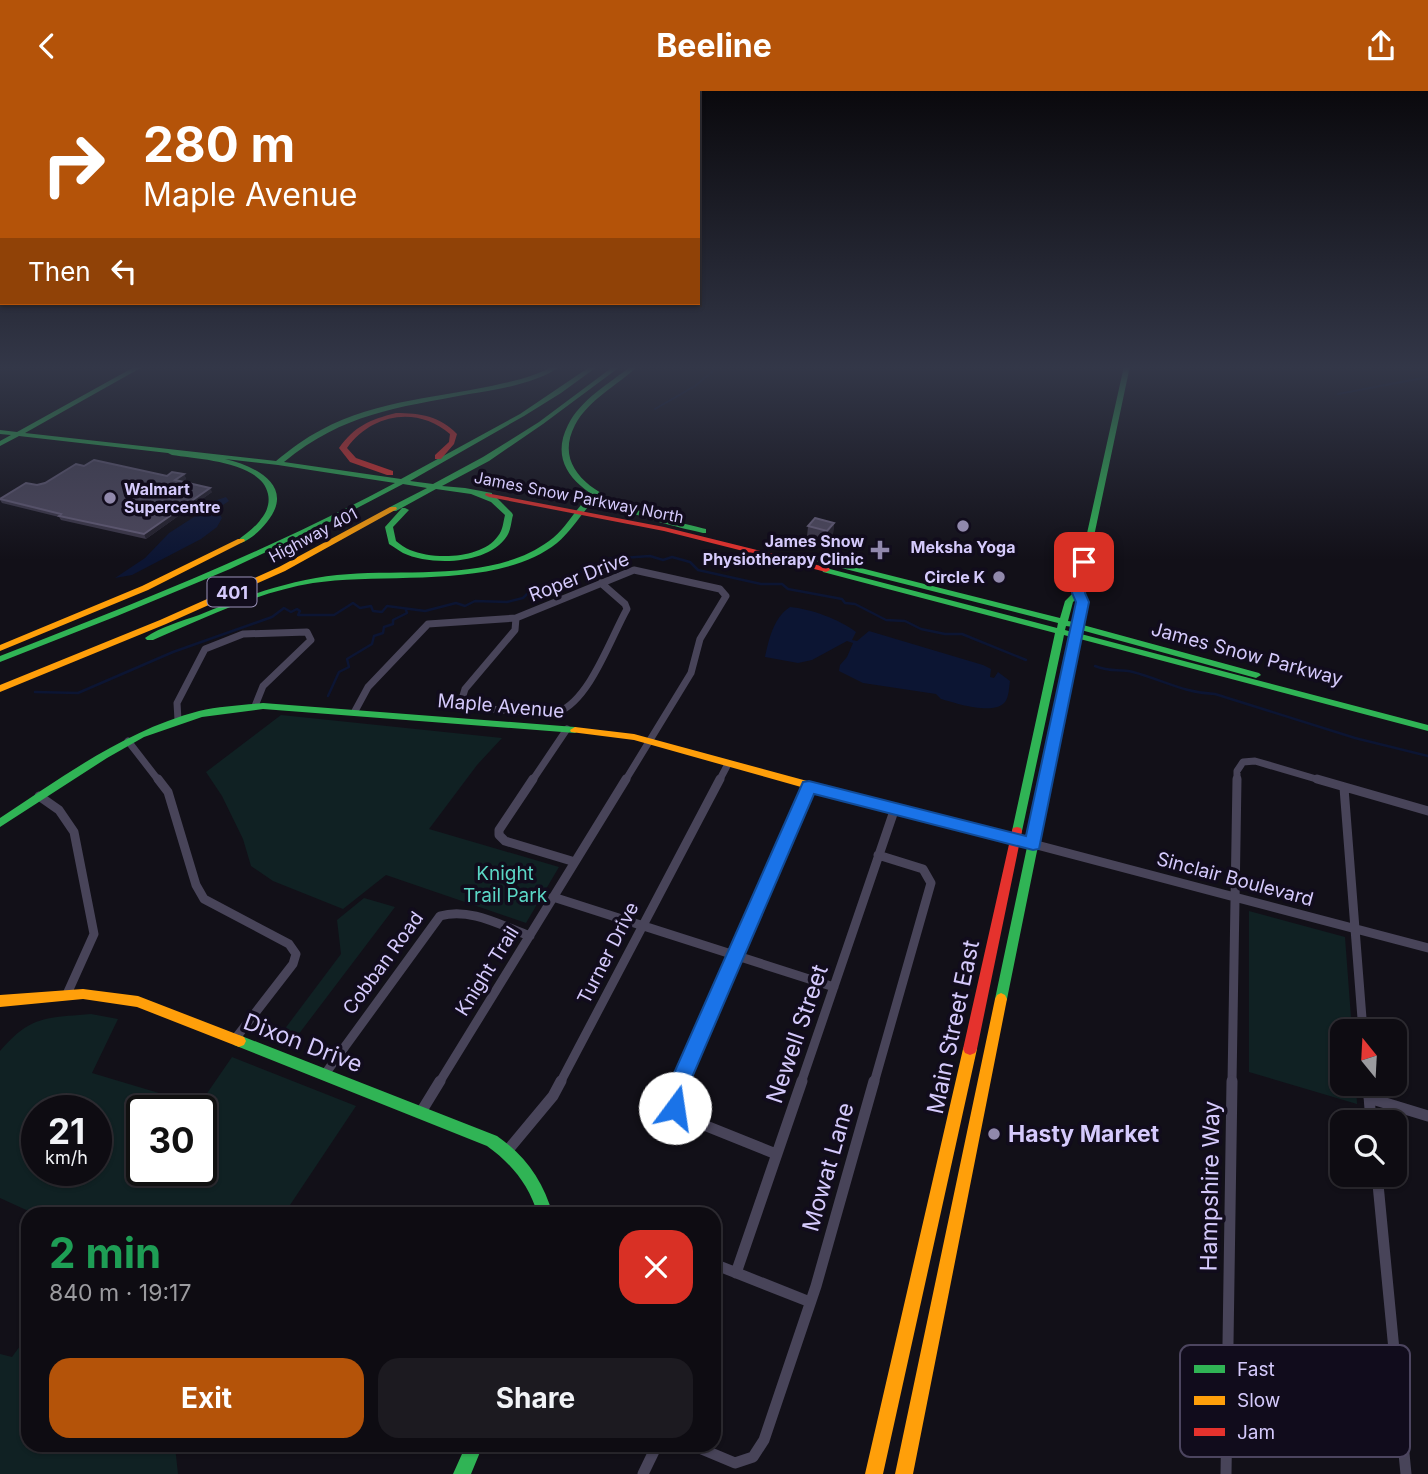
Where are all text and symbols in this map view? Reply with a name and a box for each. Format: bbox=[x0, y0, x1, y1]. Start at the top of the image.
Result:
text: Beeline bbox=[656, 26, 772, 65]
icon: back bbox=[28, 27, 66, 65]
icon: share bbox=[1362, 27, 1400, 65]
text: 280 m bbox=[143, 115, 295, 174]
icon: right bbox=[28, 119, 119, 210]
text: Maple Avenue bbox=[143, 175, 357, 214]
icon: left bbox=[105, 252, 143, 290]
text: Then bbox=[28, 256, 91, 287]
street label: James Snow Parkway North bbox=[472, 467, 686, 527]
place label: Walmart Supercentre bbox=[124, 479, 221, 517]
marker: Walmart Supercentre bbox=[102, 490, 118, 506]
street label: Highway 401 bbox=[265, 503, 361, 567]
marker: Meksha Yoga bbox=[955, 518, 971, 534]
place label: James Snow Physiotherapy Clinic bbox=[703, 531, 864, 569]
pin bbox=[1054, 532, 1114, 592]
place label: Meksha Yoga bbox=[911, 537, 1015, 557]
marker: James Snow Physiotherapy Clinic bbox=[870, 540, 890, 560]
icon: arrive bbox=[1065, 543, 1103, 581]
street label: Roper Drive bbox=[526, 547, 632, 607]
place label: Circle K bbox=[924, 567, 985, 587]
marker: Circle K bbox=[991, 569, 1007, 585]
road number: 401 bbox=[208, 577, 256, 607]
street label: James Snow Parkway bbox=[1149, 617, 1346, 691]
street label: Maple Avenue bbox=[437, 689, 565, 723]
street label: Sinclair Boulevard bbox=[1154, 847, 1316, 911]
park label: Knight Trail Park bbox=[463, 862, 548, 907]
street label: Turner Drive bbox=[572, 898, 644, 1008]
street label: Cobban Road bbox=[338, 907, 428, 1019]
street label: Knight Trail bbox=[450, 922, 524, 1020]
street label: Main Street East bbox=[921, 937, 985, 1117]
street label: Newell Street bbox=[760, 961, 834, 1107]
street label: Dixon Drive bbox=[240, 1008, 366, 1078]
north arrow bbox=[1330, 1019, 1407, 1095]
map controls bbox=[1330, 1019, 1407, 1187]
position arrow bbox=[638, 1071, 712, 1145]
speed limit sign: 30 bbox=[126, 1095, 217, 1186]
street label: Mowat Lane bbox=[796, 1099, 860, 1235]
street label: Hampshire Way bbox=[1195, 1100, 1225, 1272]
text: 21 bbox=[48, 1110, 85, 1152]
button: search bbox=[1330, 1110, 1407, 1187]
place label: Hasty Market bbox=[1008, 1120, 1160, 1148]
marker: Hasty Market bbox=[986, 1126, 1002, 1142]
text: km/h bbox=[45, 1147, 88, 1168]
text: 2 min bbox=[49, 1227, 161, 1278]
button: close bbox=[619, 1230, 693, 1304]
text: 840 m · 19:17 bbox=[49, 1279, 191, 1307]
legend bbox=[1180, 1345, 1410, 1457]
button: Exit bbox=[49, 1358, 364, 1438]
button: Share bbox=[378, 1358, 693, 1438]
text: Fast bbox=[1237, 1358, 1275, 1381]
text: Slow bbox=[1237, 1389, 1280, 1412]
text: Jam bbox=[1237, 1421, 1275, 1444]

